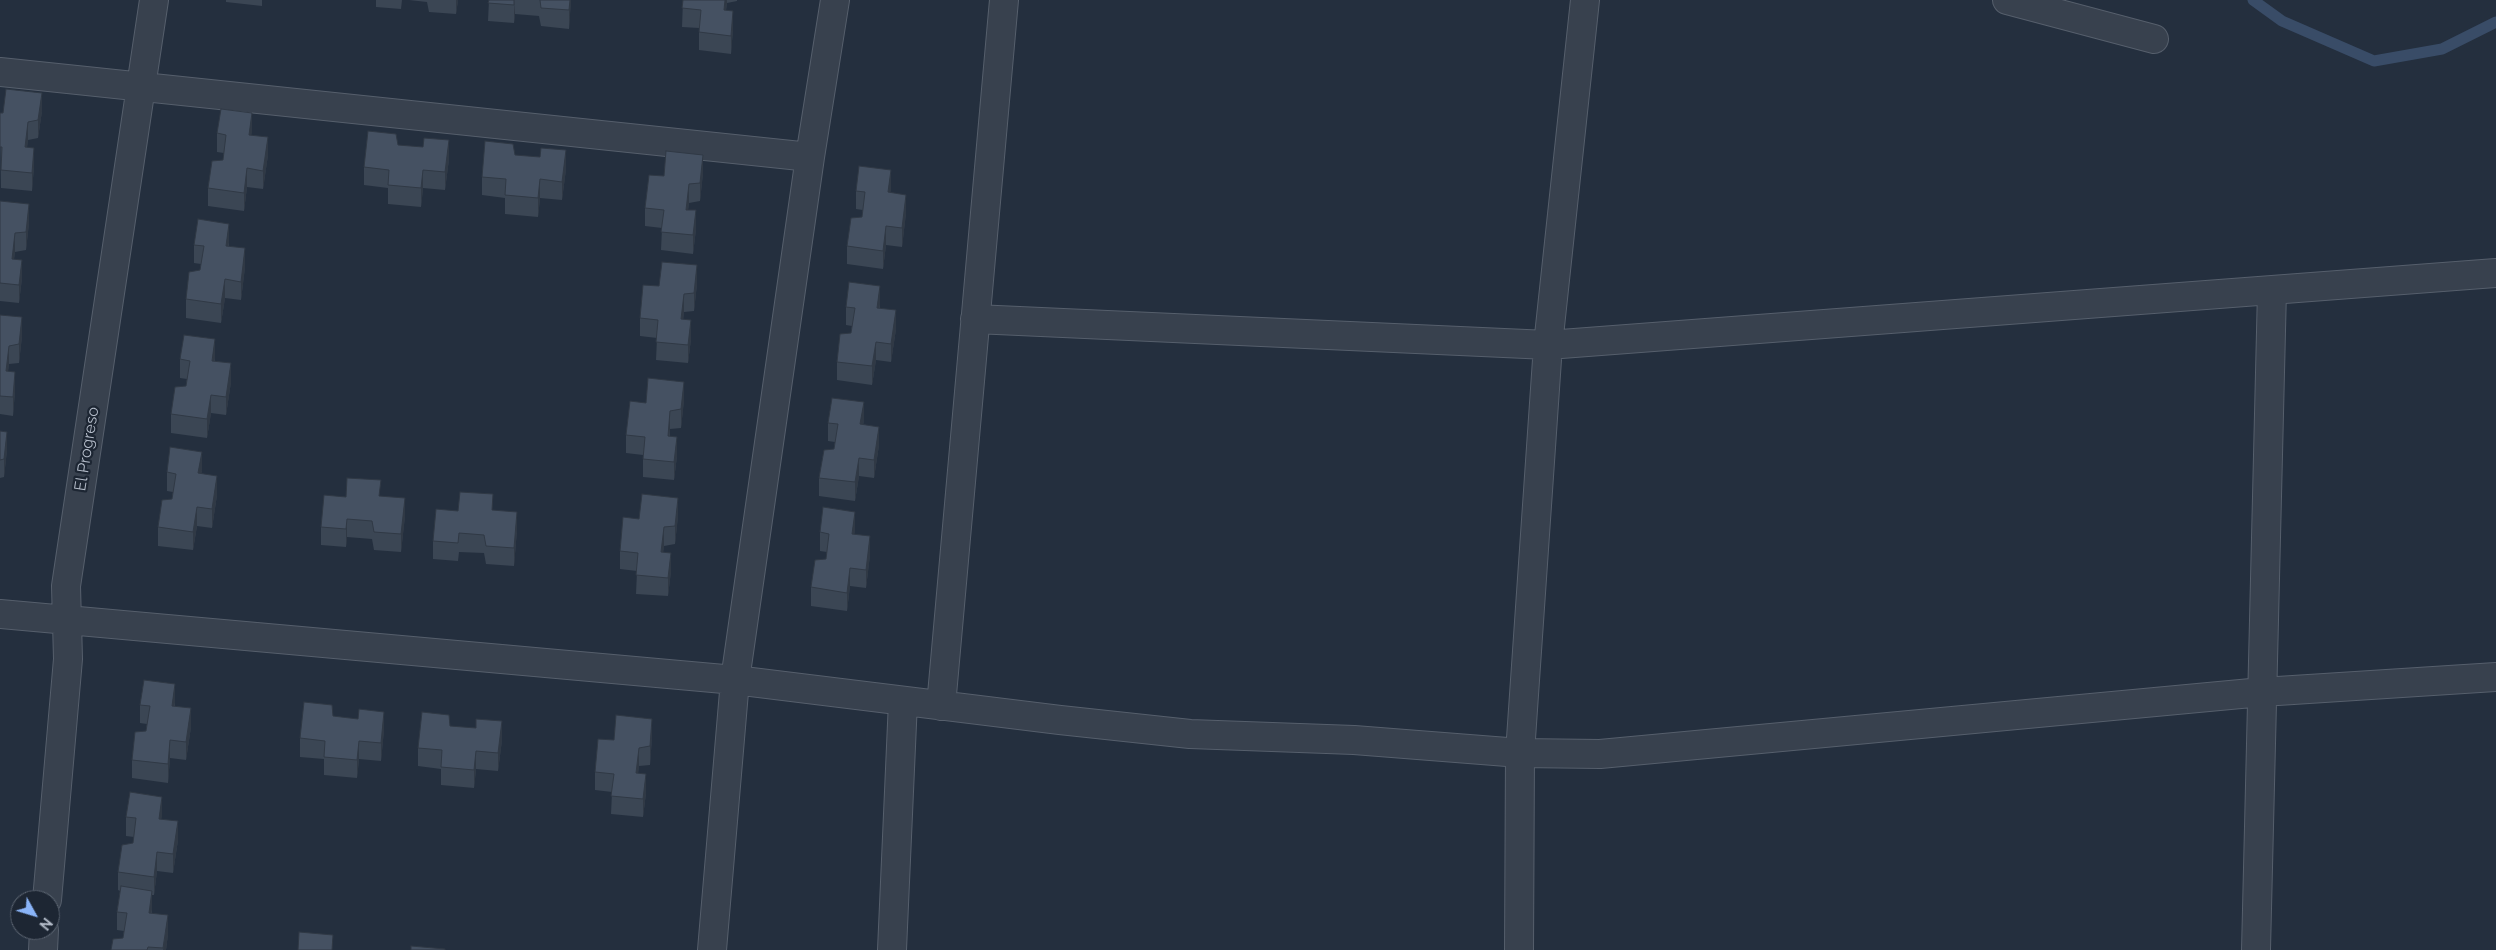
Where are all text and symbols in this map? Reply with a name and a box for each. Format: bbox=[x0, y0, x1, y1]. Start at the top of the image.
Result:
street label: El Progreso bbox=[71, 406, 103, 492]
north arrow bbox=[10, 890, 60, 940]
text: N bbox=[36, 915, 55, 933]

